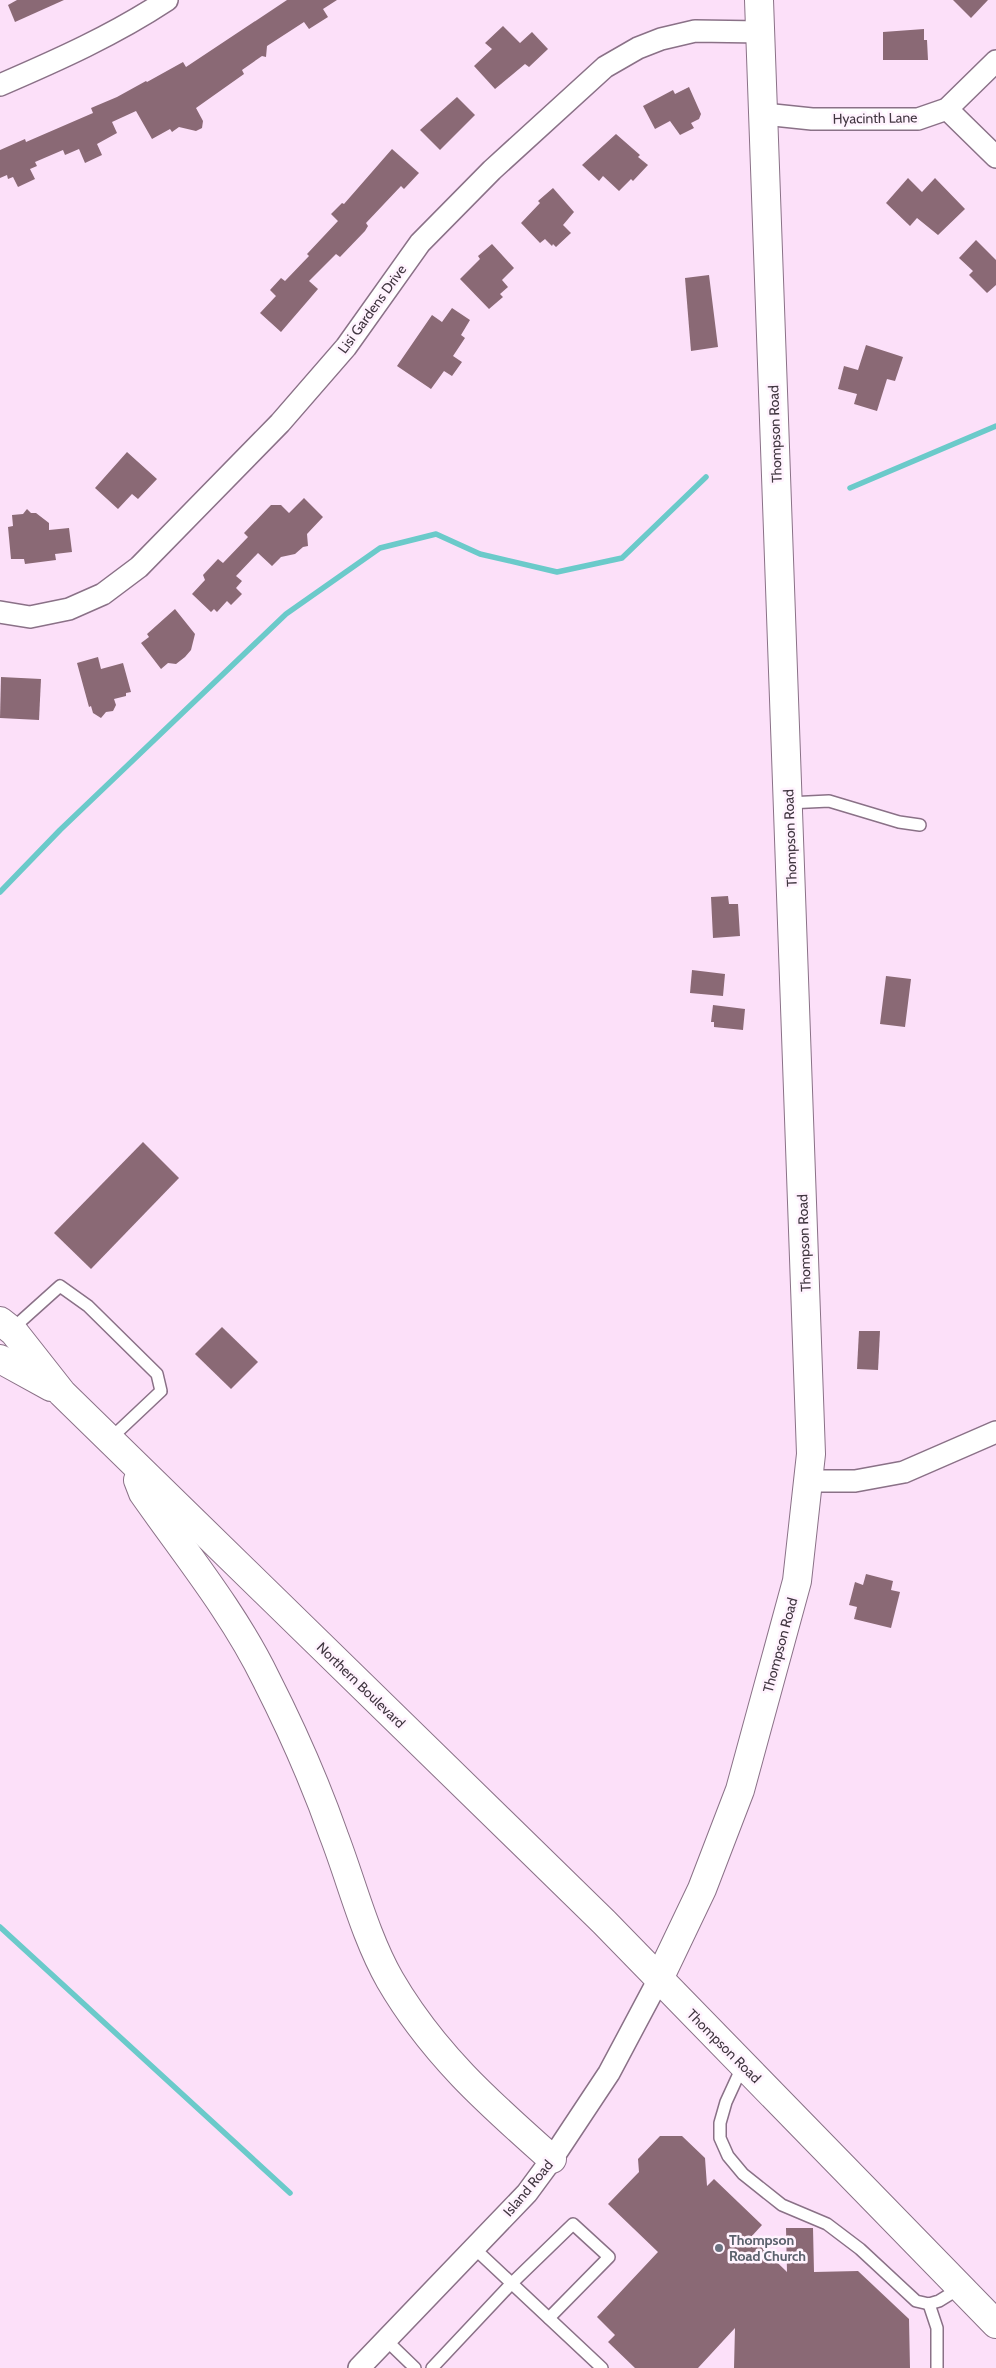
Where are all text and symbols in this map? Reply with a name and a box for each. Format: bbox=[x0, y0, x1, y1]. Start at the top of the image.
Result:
street label: Hyacinth Lane bbox=[833, 108, 917, 128]
street label: Lisi Gardens Drive bbox=[334, 261, 410, 357]
street label: Thompson Road bbox=[764, 385, 786, 483]
street label: Thompson Road bbox=[779, 789, 801, 887]
street label: Thompson Road bbox=[793, 1194, 815, 1292]
street label: Thompson Road bbox=[759, 1596, 801, 1694]
street label: Northern Boulevard bbox=[313, 1638, 409, 1732]
street label: Thompson Road bbox=[683, 2005, 765, 2087]
street label: Island Road bbox=[499, 2156, 557, 2220]
place label: Thompson Road Church bbox=[729, 2231, 806, 2265]
marker: Thompson Road Church bbox=[713, 2242, 725, 2254]

